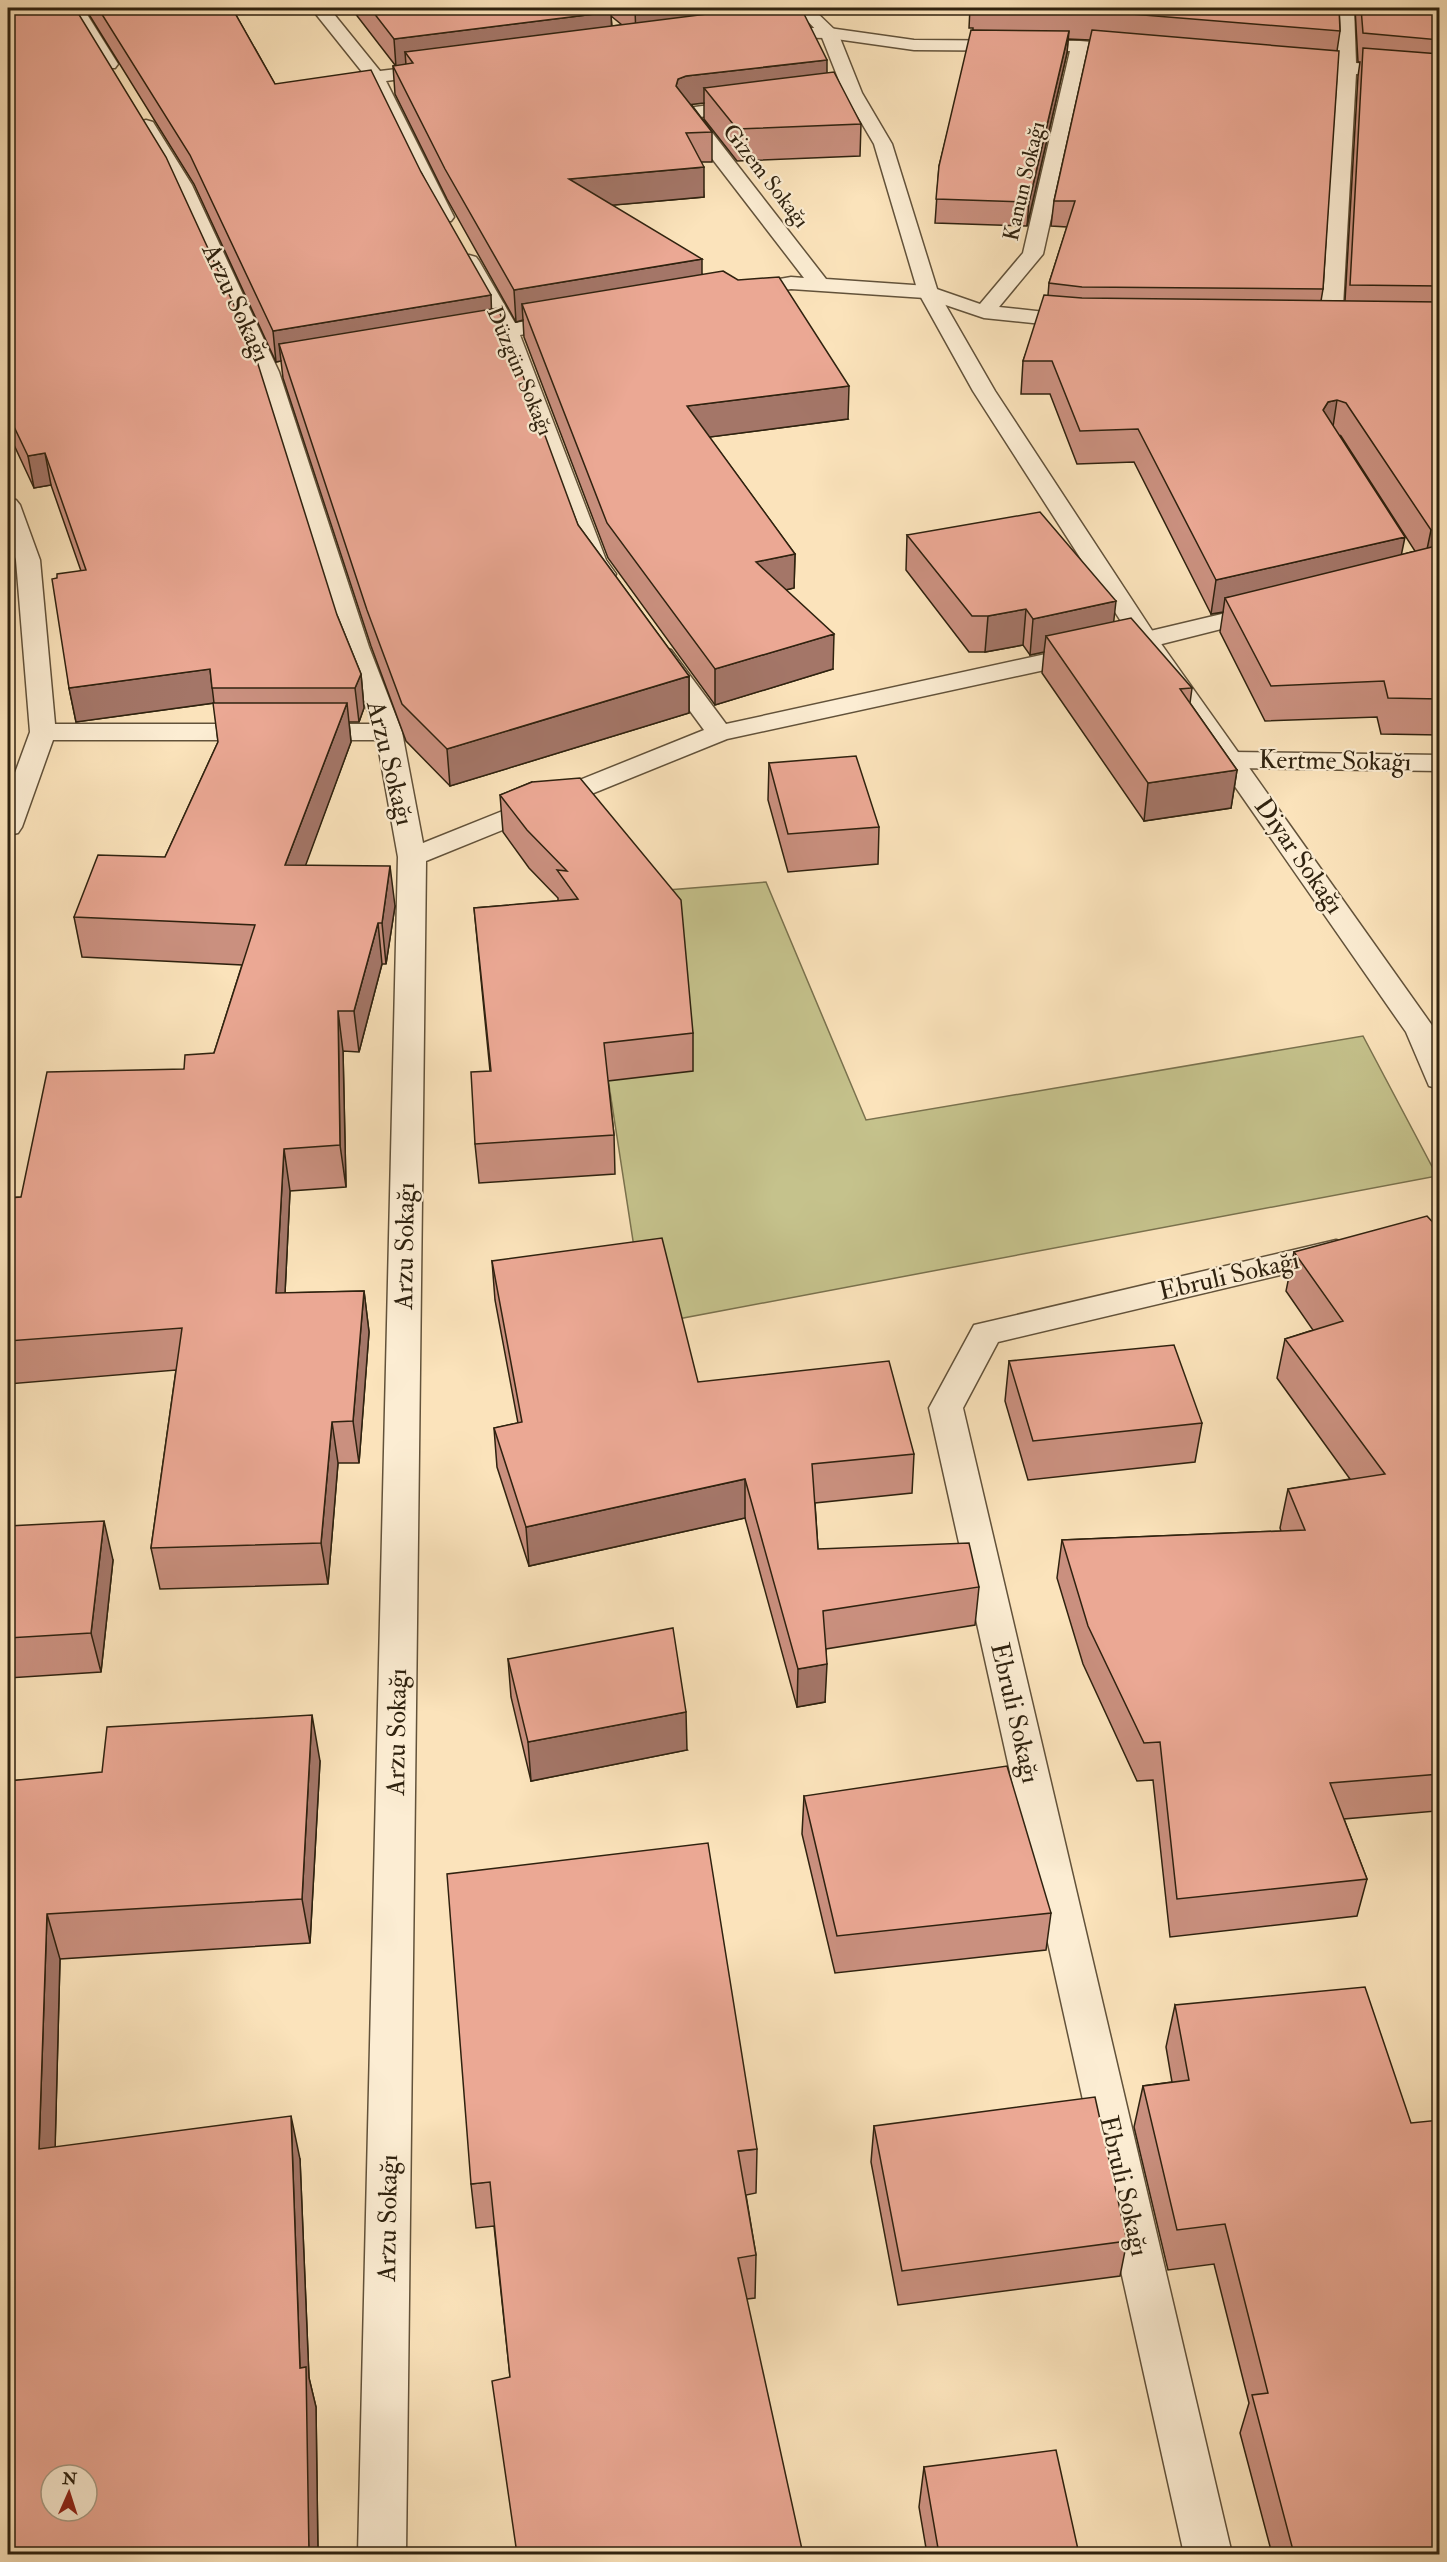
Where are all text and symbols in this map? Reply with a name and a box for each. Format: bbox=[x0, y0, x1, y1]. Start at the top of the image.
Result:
street label: Gizem Sokağı bbox=[717, 118, 816, 234]
street label: Kanun Sokağı bbox=[997, 118, 1051, 243]
street label: Arzu Sokağı bbox=[194, 238, 277, 367]
street label: Düzgün Sokağı bbox=[480, 302, 560, 440]
street label: Arzu Sokağı bbox=[359, 696, 421, 829]
street label: Kertme Sokağı bbox=[1258, 744, 1412, 778]
street label: Diyar Sokağı bbox=[1247, 792, 1351, 920]
street label: Arzu Sokağı bbox=[388, 1182, 422, 1311]
street label: Ebruli Sokağı bbox=[1156, 1244, 1302, 1308]
street label: Ebruli Sokağı bbox=[983, 1640, 1047, 1786]
street label: Arzu Sokağı bbox=[380, 1668, 414, 1797]
street label: Ebruli Sokağı bbox=[1092, 2113, 1156, 2259]
street label: Arzu Sokağı bbox=[371, 2154, 405, 2283]
north arrow bbox=[39, 2463, 99, 2523]
text: N bbox=[61, 2469, 78, 2489]

